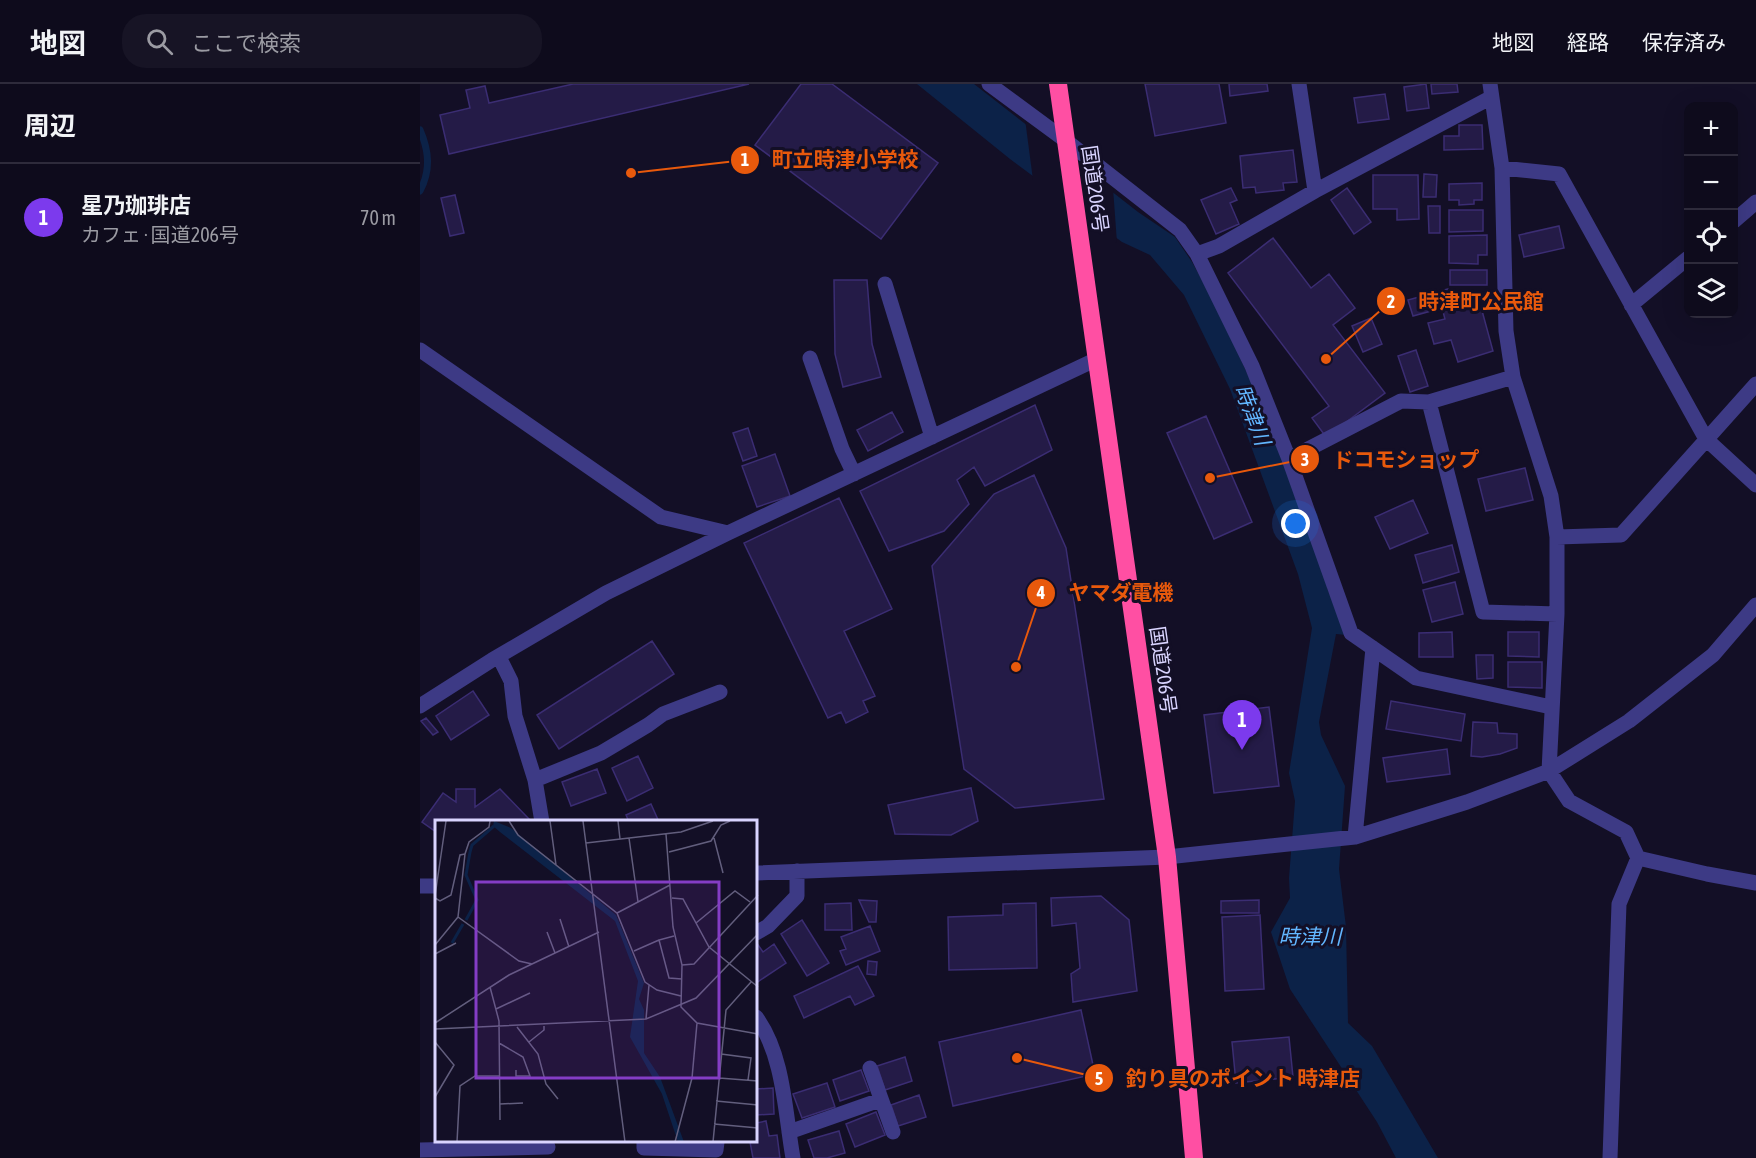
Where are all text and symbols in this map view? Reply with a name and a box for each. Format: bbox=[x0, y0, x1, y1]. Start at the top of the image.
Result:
search box bbox=[122, 14, 542, 68]
icon: search bbox=[143, 25, 176, 58]
text: 地図 bbox=[30, 27, 86, 59]
text: ここで検索 bbox=[191, 30, 301, 56]
text: 地図 bbox=[1492, 30, 1534, 54]
text: 経路 bbox=[1567, 30, 1609, 54]
text: 保存済み bbox=[1642, 30, 1726, 54]
map controls bbox=[1684, 102, 1738, 318]
button: + bbox=[1684, 102, 1738, 156]
text: 周辺 bbox=[24, 111, 76, 141]
callout: 町立時津小学校 bbox=[730, 141, 931, 180]
street label: 国道206号 bbox=[1078, 144, 1113, 234]
text: 町立時津小学校 bbox=[772, 147, 919, 171]
text: 1 bbox=[741, 149, 749, 170]
button: − bbox=[1684, 156, 1738, 210]
text: 星乃珈琲店 bbox=[81, 192, 191, 218]
text: 1 bbox=[39, 206, 48, 229]
text: 70 m bbox=[360, 206, 396, 229]
button: locate bbox=[1684, 210, 1738, 264]
text: カフェ · 国道206号 bbox=[81, 223, 239, 246]
button: layers bbox=[1684, 264, 1738, 318]
callout: 時津町公民館 bbox=[1376, 282, 1556, 321]
text: 時津町公民館 bbox=[1418, 289, 1544, 313]
text: 2 bbox=[1387, 291, 1395, 312]
water label: 時津川 bbox=[1230, 381, 1276, 450]
callout: ドコモショップ bbox=[1290, 440, 1491, 479]
text: ドコモショップ bbox=[1333, 447, 1480, 471]
text: 3 bbox=[1301, 449, 1309, 470]
your location bbox=[1281, 509, 1310, 538]
callout: ヤマダ電機 bbox=[1026, 574, 1185, 613]
text: ヤマダ電機 bbox=[1069, 580, 1174, 604]
text: 4 bbox=[1036, 582, 1045, 603]
street label: 国道206号 bbox=[1146, 625, 1181, 715]
pin: 1 bbox=[1222, 700, 1262, 750]
inset map bbox=[435, 820, 758, 1143]
water label: 時津川 bbox=[1279, 924, 1343, 948]
callout: 釣り具のポイント 時津店 bbox=[1084, 1059, 1372, 1098]
text: 釣り具のポイント 時津店 bbox=[1126, 1066, 1360, 1090]
text: 5 bbox=[1095, 1068, 1103, 1089]

